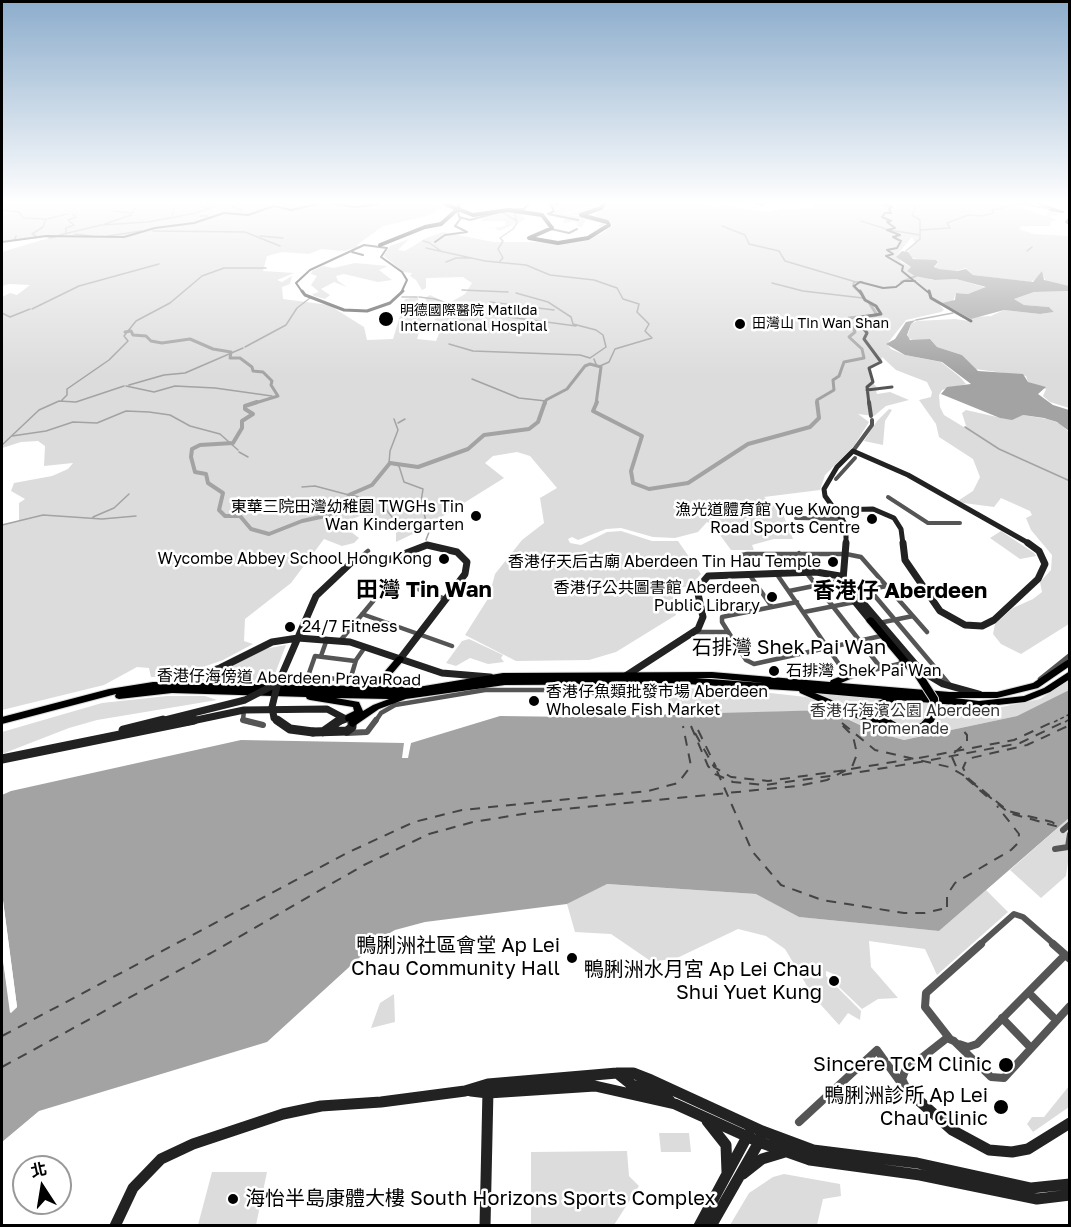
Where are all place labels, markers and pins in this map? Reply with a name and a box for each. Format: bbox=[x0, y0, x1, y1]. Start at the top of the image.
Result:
place label: 明德國際醫院 Matilda International Hospital bbox=[400, 303, 547, 336]
marker: 明德國際醫院 Matilda International Hospital bbox=[377, 310, 395, 328]
place label: 田灣山 Tin Wan Shan bbox=[752, 316, 889, 332]
marker: 田灣山 Tin Wan Shan bbox=[733, 317, 747, 331]
place label: 東華三院田灣幼稚園 TWGHs Tin Wan Kindergarten bbox=[230, 497, 464, 535]
place label: 漁光道體育館 Yue Kwong Road Sports Centre bbox=[675, 500, 860, 538]
marker: 東華三院田灣幼稚園 TWGHs Tin Wan Kindergarten bbox=[469, 509, 483, 523]
marker: 漁光道體育館 Yue Kwong Road Sports Centre bbox=[865, 512, 879, 526]
place label: Wycombe Abbey School Hong Kong bbox=[158, 549, 432, 569]
marker: Wycombe Abbey School Hong Kong bbox=[437, 552, 451, 566]
place label: 香港仔天后古廟 Aberdeen Tin Hau Temple bbox=[508, 552, 821, 572]
marker: 香港仔天后古廟 Aberdeen Tin Hau Temple bbox=[826, 555, 840, 569]
place label: 香港仔公共圖書館 Aberdeen Public Library bbox=[554, 578, 760, 616]
marker: 香港仔公共圖書館 Aberdeen Public Library bbox=[765, 590, 779, 604]
place label: 24/7 Fitness bbox=[302, 617, 397, 637]
marker: 24/7 Fitness bbox=[283, 620, 297, 634]
place label: 石排灣 Shek Pai Wan bbox=[786, 661, 942, 681]
marker: 石排灣 Shek Pai Wan bbox=[767, 664, 781, 678]
place label: 香港仔魚類批發市場 Aberdeen Wholesale Fish Market bbox=[546, 682, 768, 720]
marker: 香港仔魚類批發市場 Aberdeen Wholesale Fish Market bbox=[527, 694, 541, 708]
place label: 鴨脷洲社區會堂 Ap Lei Chau Community Hall bbox=[351, 934, 560, 981]
marker: 鴨脷洲社區會堂 Ap Lei Chau Community Hall bbox=[565, 951, 579, 965]
place label: 鴨脷洲水月宮 Ap Lei Chau Shui Yuet Kung bbox=[584, 958, 822, 1005]
marker: 鴨脷洲水月宮 Ap Lei Chau Shui Yuet Kung bbox=[827, 974, 841, 988]
place label: Sincere TCM Clinic bbox=[813, 1053, 992, 1077]
marker: Sincere TCM Clinic bbox=[997, 1056, 1015, 1074]
place label: 鴨脷洲診所 Ap Lei Chau Clinic bbox=[824, 1084, 988, 1131]
marker: 鴨脷洲診所 Ap Lei Chau Clinic bbox=[992, 1098, 1010, 1116]
place label: 海怡半島康體大樓 South Horizons Sports Complex bbox=[245, 1187, 716, 1211]
marker: 海怡半島康體大樓 South Horizons Sports Complex bbox=[226, 1192, 240, 1206]

